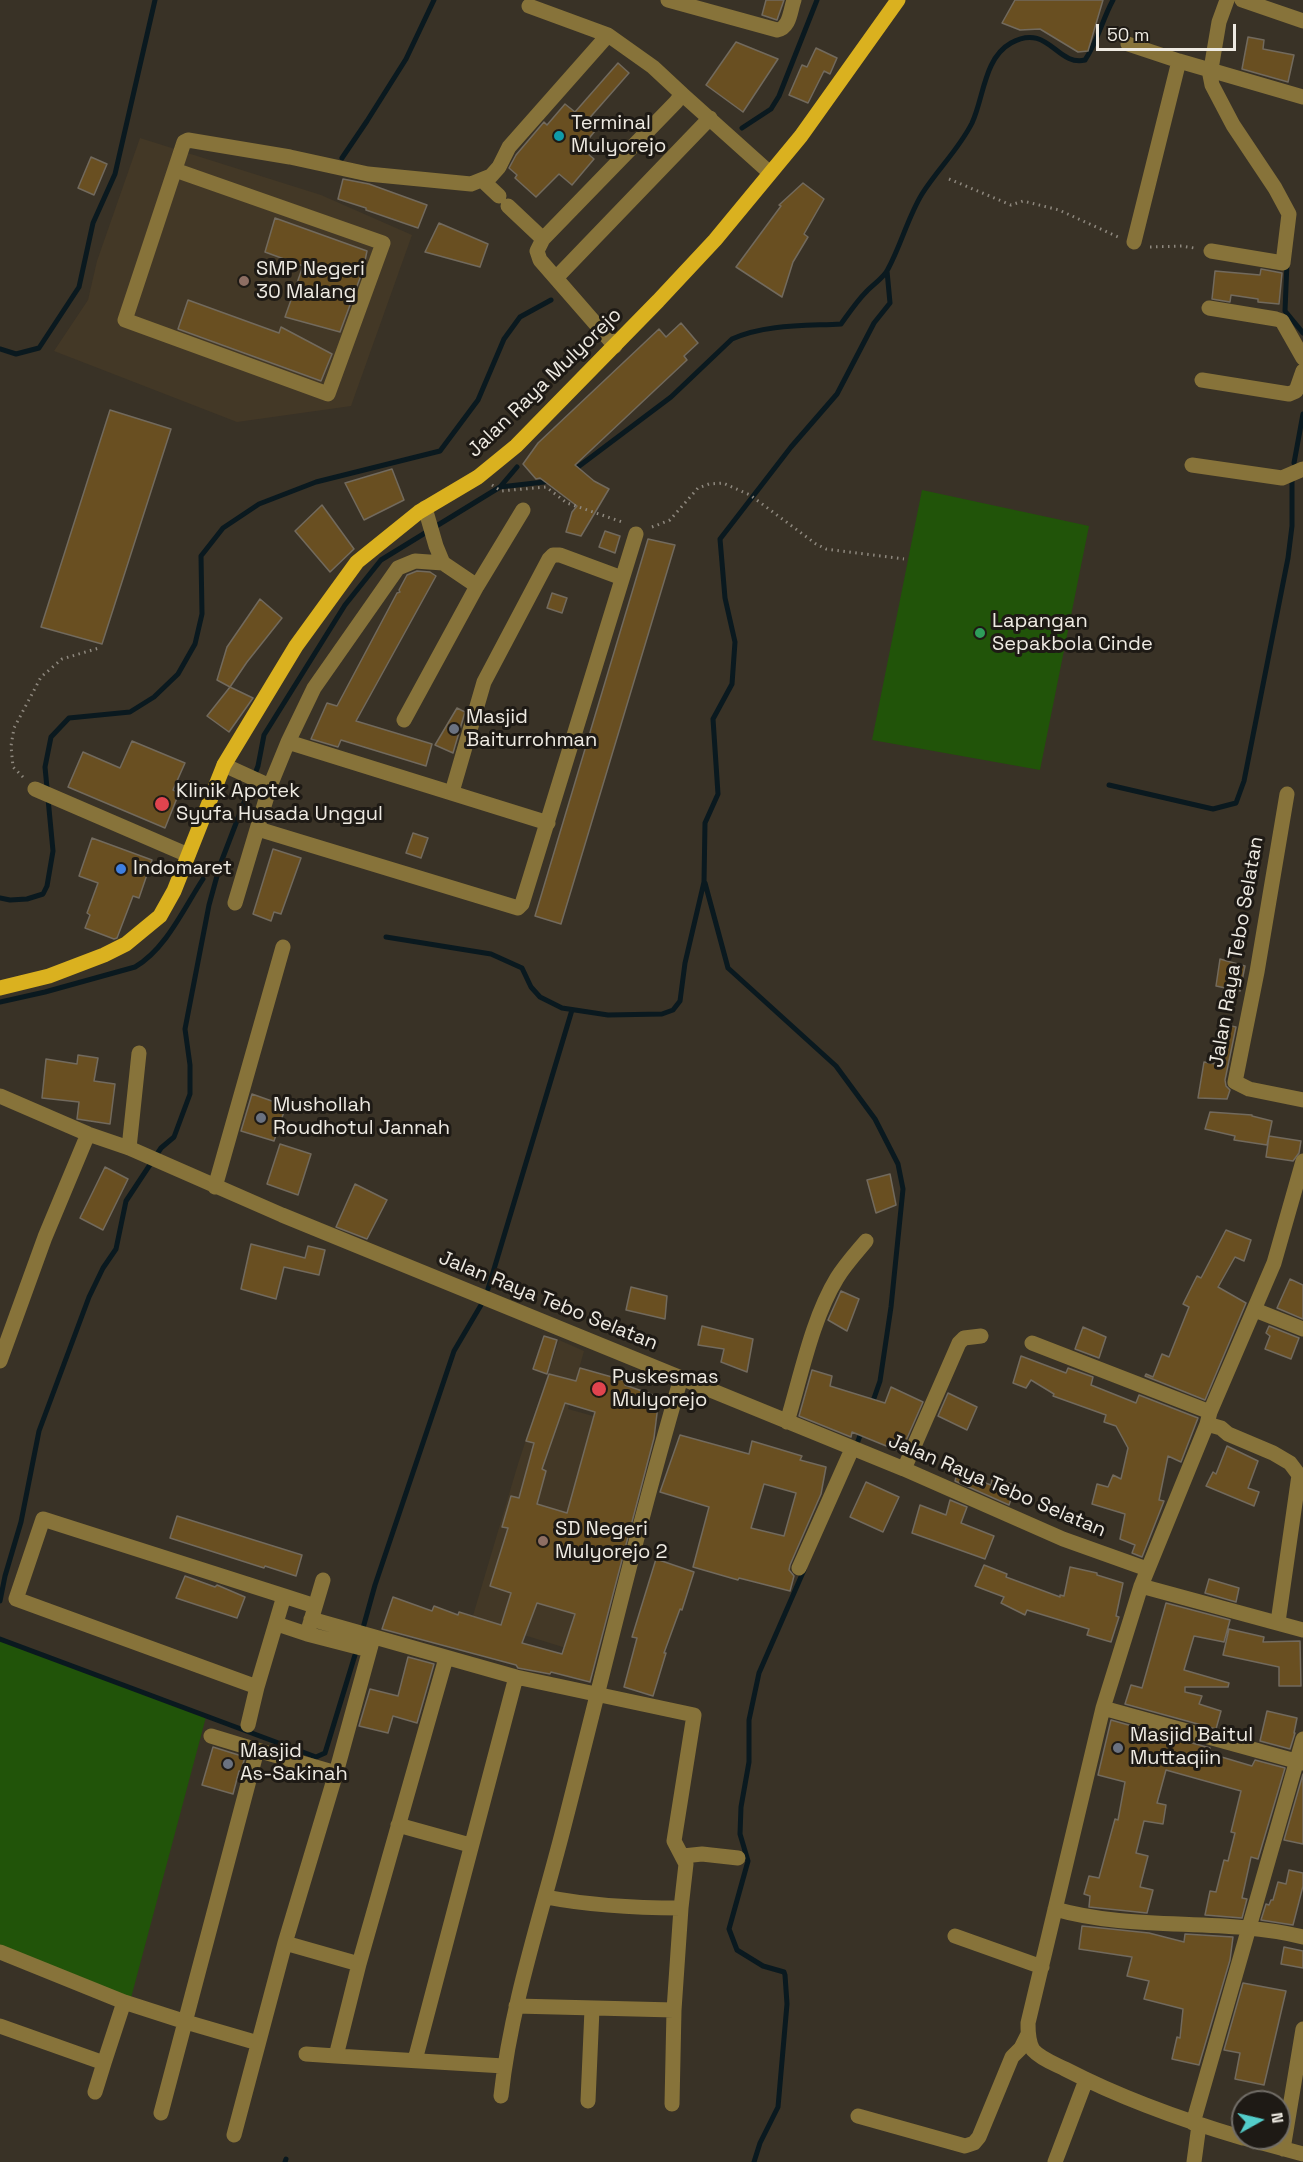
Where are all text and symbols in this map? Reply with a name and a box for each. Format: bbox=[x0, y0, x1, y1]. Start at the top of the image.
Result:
scale bar bbox=[1099, 12, 1238, 50]
text: 50 m bbox=[1107, 23, 1149, 46]
place label: Terminal Mulyorejo bbox=[571, 112, 666, 159]
marker: Terminal Mulyorejo bbox=[552, 129, 566, 143]
place label: SMP Negeri 30 Malang bbox=[256, 258, 365, 305]
marker: SMP Negeri 30 Malang bbox=[237, 274, 251, 288]
street label: Jalan Raya Mulyorejo bbox=[463, 303, 627, 463]
place label: Lapangan Sepakbola Cinde bbox=[992, 610, 1153, 657]
marker: Lapangan Sepakbola Cinde bbox=[973, 626, 987, 640]
place label: Masjid Baiturrohman bbox=[466, 706, 597, 753]
marker: Masjid Baiturrohman bbox=[447, 722, 461, 736]
place label: Klinik Apotek Syufa Husada Unggul bbox=[176, 780, 383, 827]
marker: Klinik Apotek Syufa Husada Unggul bbox=[153, 795, 171, 813]
street label: Jalan Raya Tebo Selatan bbox=[1205, 835, 1269, 1069]
place label: Indomaret bbox=[133, 857, 232, 881]
marker: Indomaret bbox=[114, 862, 128, 876]
place label: Mushollah Roudhotul Jannah bbox=[273, 1094, 450, 1141]
marker: Mushollah Roudhotul Jannah bbox=[254, 1111, 268, 1125]
street label: Jalan Raya Tebo Selatan bbox=[435, 1246, 661, 1356]
place label: Puskesmas Mulyorejo bbox=[612, 1366, 719, 1413]
marker: Puskesmas Mulyorejo bbox=[590, 1380, 608, 1398]
street label: Jalan Raya Tebo Selatan bbox=[885, 1429, 1109, 1543]
place label: SD Negeri Mulyorejo 2 bbox=[555, 1518, 668, 1565]
marker: SD Negeri Mulyorejo 2 bbox=[536, 1534, 550, 1548]
place label: Masjid Baitul Muttaqiin bbox=[1130, 1724, 1253, 1771]
place label: Masjid As-Sakinah bbox=[240, 1740, 348, 1787]
marker: Masjid Baitul Muttaqiin bbox=[1111, 1741, 1125, 1755]
marker: Masjid As-Sakinah bbox=[221, 1757, 235, 1771]
north arrow bbox=[1231, 2090, 1291, 2150]
text: N bbox=[1266, 2111, 1288, 2124]

